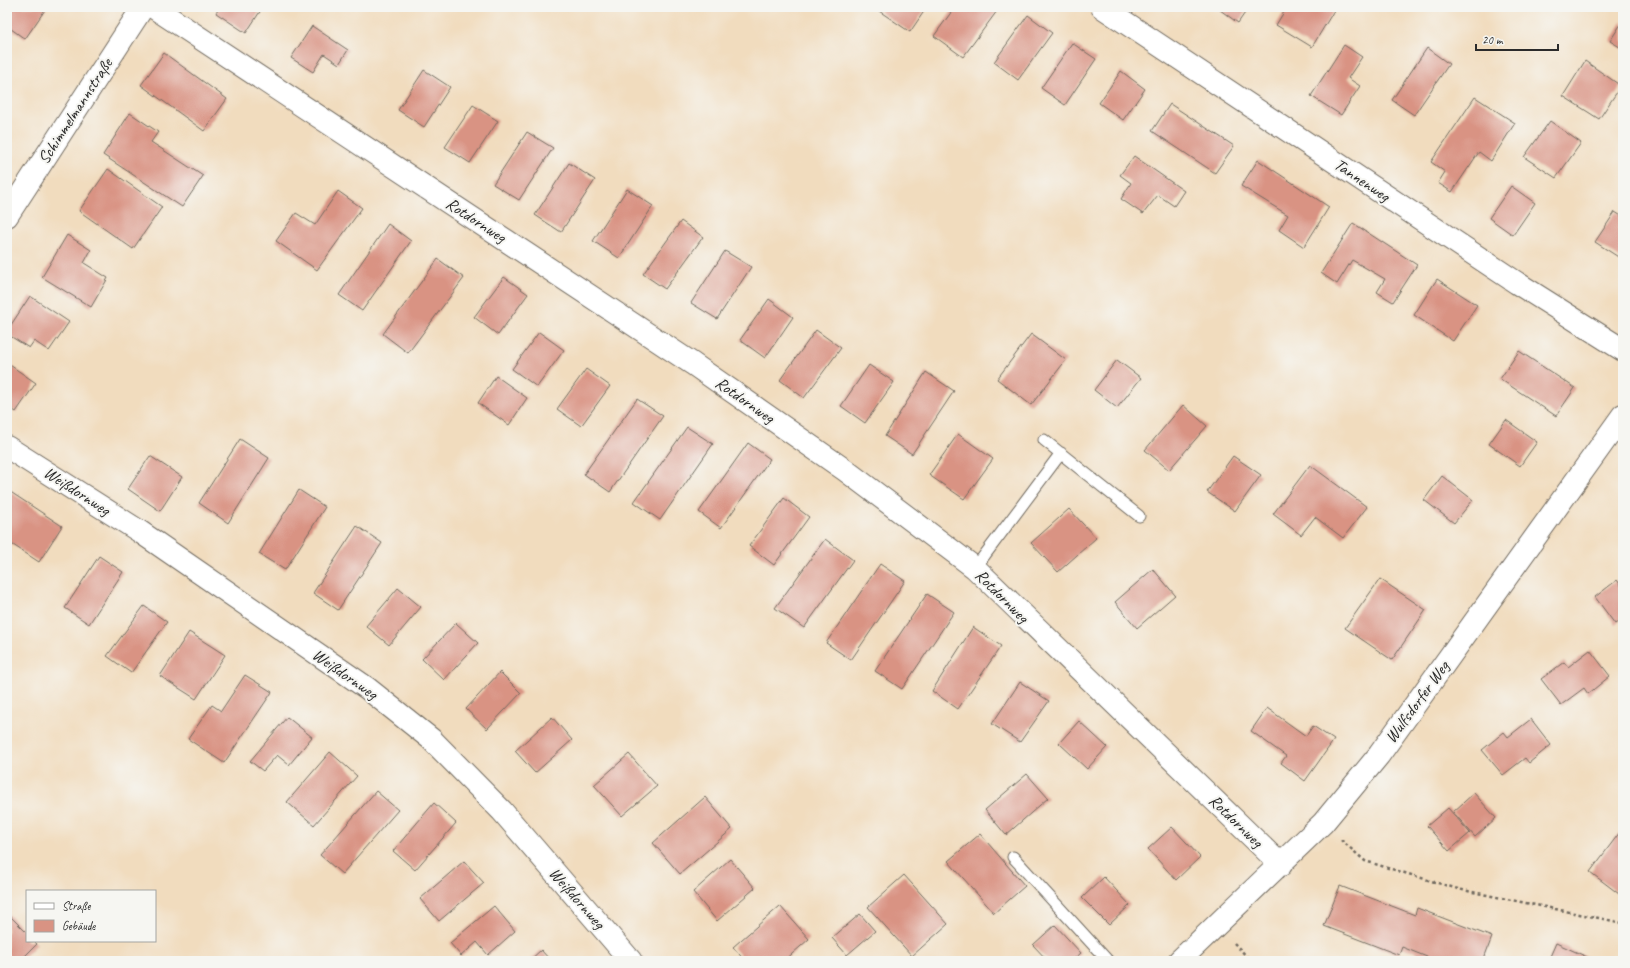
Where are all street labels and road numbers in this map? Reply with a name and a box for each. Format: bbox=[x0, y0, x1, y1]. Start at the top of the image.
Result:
street label: Schimmelmannstraße bbox=[33, 53, 118, 168]
street label: Tannenweg bbox=[1330, 154, 1395, 207]
street label: Rotdornweg bbox=[442, 193, 511, 248]
street label: Rotdornweg bbox=[711, 372, 779, 428]
street label: Weißdornweg bbox=[40, 462, 116, 521]
street label: Rotdornweg bbox=[971, 565, 1034, 628]
street label: Weißdornweg bbox=[308, 644, 383, 705]
street label: Wulfsdorfer Weg bbox=[1380, 655, 1455, 747]
street label: Rotdornweg bbox=[1204, 790, 1268, 853]
street label: Weißdornweg bbox=[545, 863, 611, 935]

